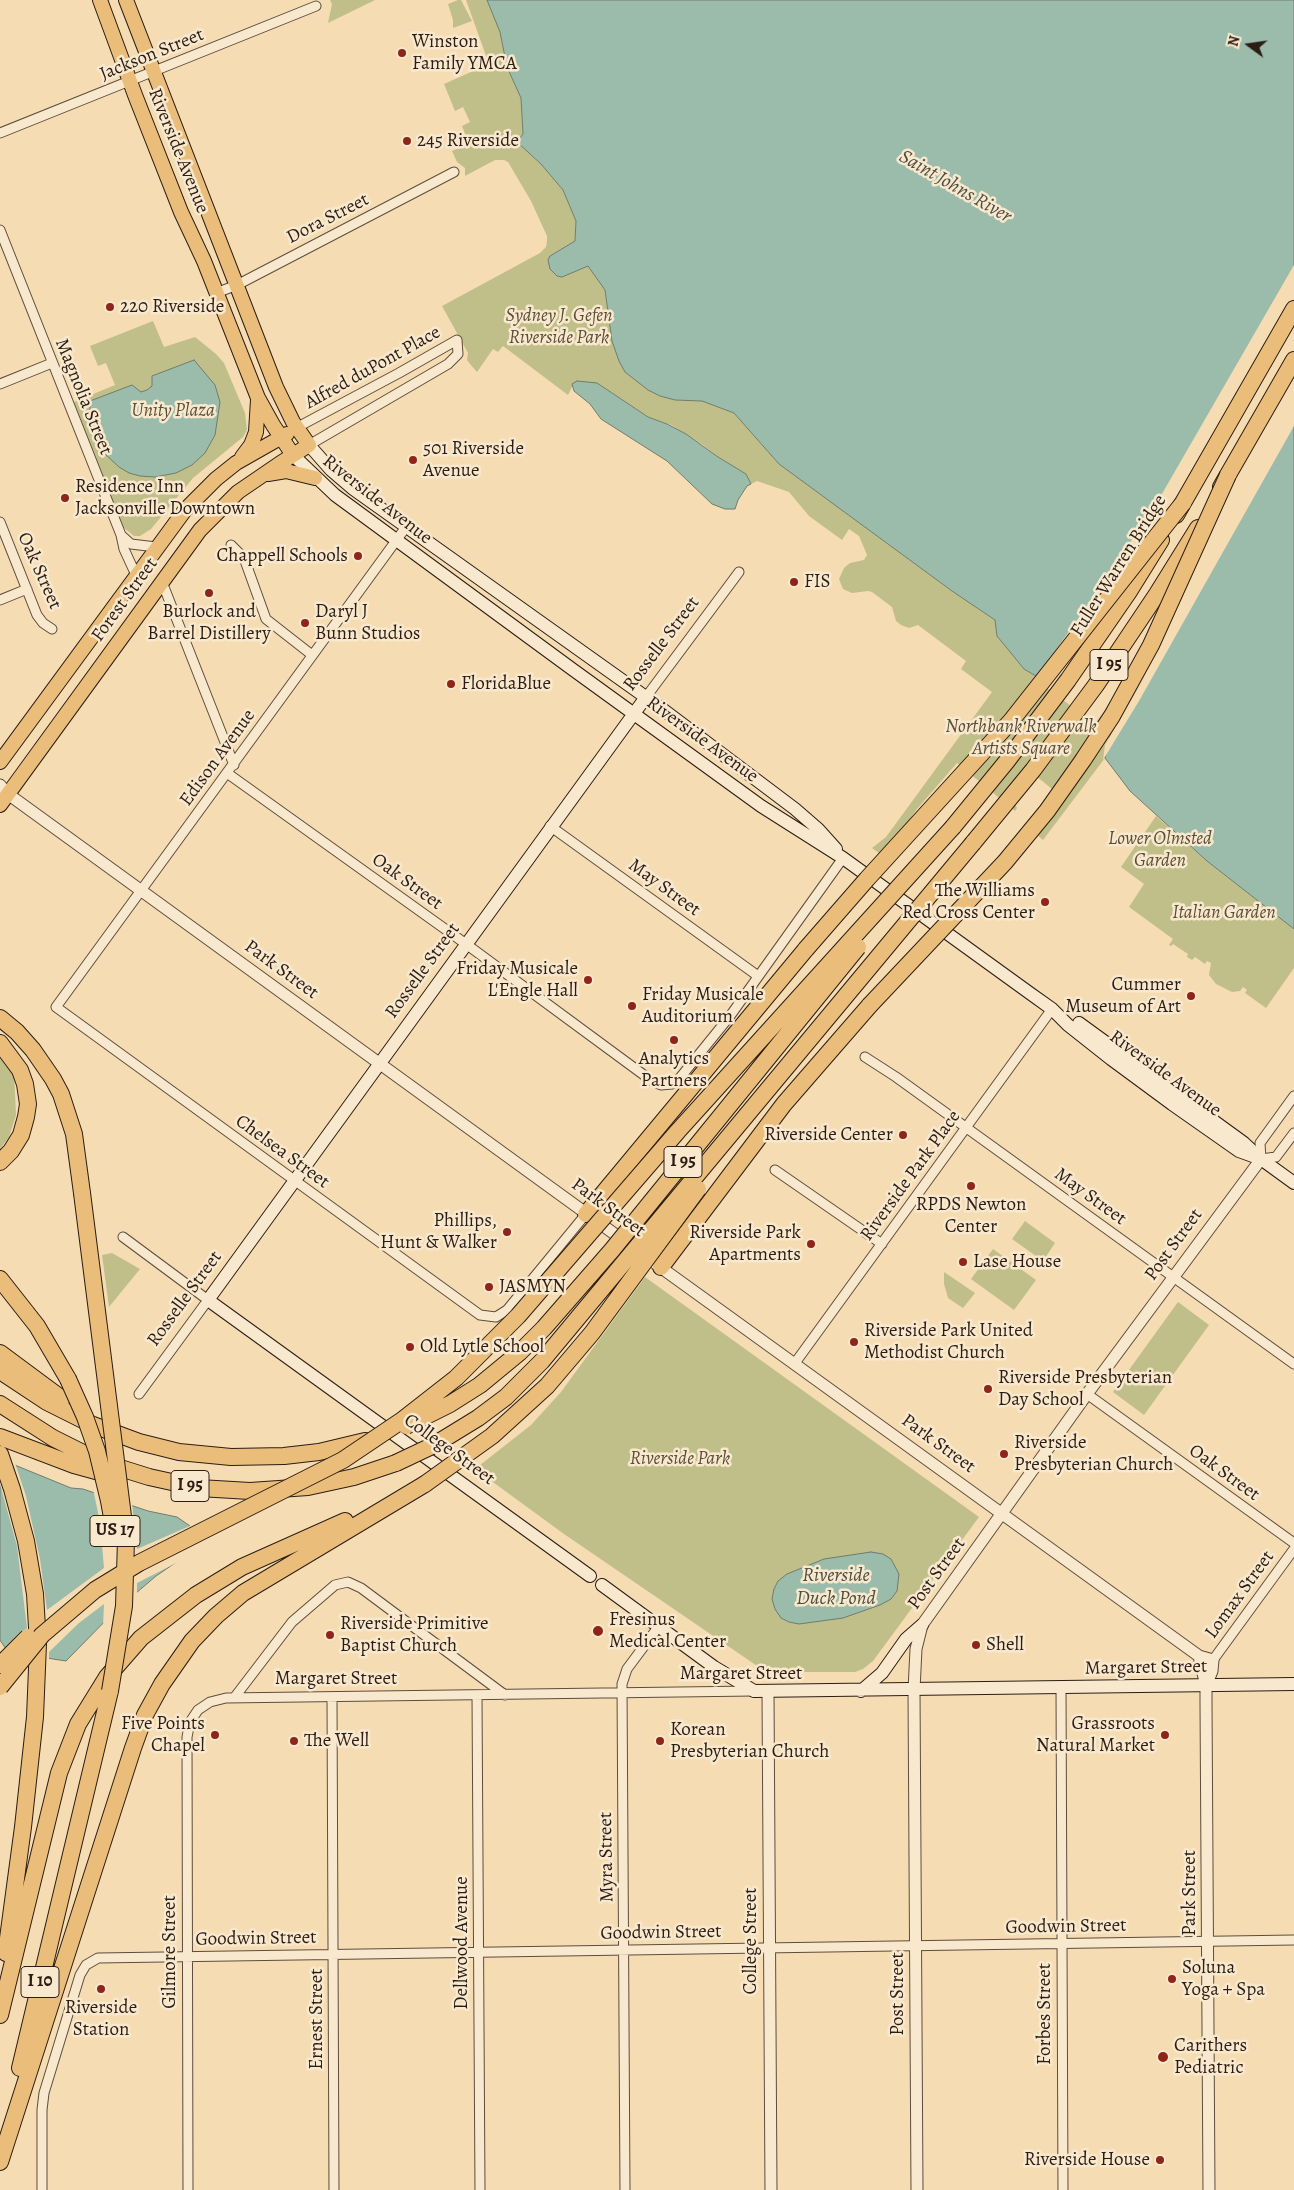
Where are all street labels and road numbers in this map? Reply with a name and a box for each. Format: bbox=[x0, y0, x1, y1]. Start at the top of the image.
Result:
street label: Jackson Street bbox=[97, 24, 207, 86]
street label: Riverside Avenue bbox=[143, 85, 213, 217]
street label: Dora Street bbox=[283, 189, 373, 249]
street label: Alfred duPont Place bbox=[301, 321, 445, 415]
street label: Magnolia Street bbox=[49, 335, 117, 459]
street label: Riverside Avenue bbox=[318, 450, 436, 550]
street label: Fuller Warren Bridge bbox=[1066, 491, 1172, 641]
street label: Oak Street bbox=[12, 529, 66, 613]
street label: Forest Street bbox=[87, 554, 163, 646]
street label: Rosselle Street bbox=[619, 592, 705, 696]
road number: I 95 bbox=[1090, 650, 1128, 680]
street label: Riverside Avenue bbox=[642, 692, 762, 788]
street label: Edison Avenue bbox=[175, 705, 261, 811]
street label: Oak Street bbox=[367, 849, 447, 915]
street label: May Street bbox=[624, 854, 704, 922]
street label: Rosselle Street bbox=[381, 919, 465, 1023]
street label: Park Street bbox=[239, 935, 323, 1005]
street label: Riverside Avenue bbox=[1105, 1026, 1225, 1122]
street label: Riverside Park Place bbox=[856, 1106, 966, 1246]
street label: Chelsea Street bbox=[231, 1110, 333, 1194]
road number: I 95 bbox=[664, 1146, 702, 1178]
street label: May Street bbox=[1050, 1163, 1130, 1231]
street label: Park Street bbox=[566, 1173, 650, 1243]
street label: Post Street bbox=[1140, 1205, 1208, 1285]
street label: Rosselle Street bbox=[143, 1247, 227, 1351]
street label: College Street bbox=[399, 1409, 499, 1491]
street label: Park Street bbox=[896, 1409, 980, 1479]
street label: Oak Street bbox=[1184, 1440, 1264, 1506]
road number: I 95 bbox=[171, 1470, 209, 1502]
road number: US 17 bbox=[90, 1515, 140, 1546]
street label: Post Street bbox=[903, 1534, 971, 1614]
street label: Lomax Street bbox=[1200, 1547, 1280, 1643]
street label: Margaret Street bbox=[1085, 1656, 1207, 1680]
street label: Margaret Street bbox=[680, 1663, 802, 1685]
street label: Margaret Street bbox=[275, 1668, 397, 1690]
street label: Myra Street bbox=[595, 1812, 619, 1902]
street label: Park Street bbox=[1179, 1850, 1201, 1936]
street label: Dellwood Avenue bbox=[451, 1876, 473, 2010]
street label: College Street bbox=[740, 1887, 762, 1995]
street label: Gilmore Street bbox=[159, 1895, 181, 2009]
street label: Goodwin Street bbox=[1005, 1915, 1127, 1939]
street label: Goodwin Street bbox=[600, 1921, 722, 1945]
street label: Goodwin Street bbox=[195, 1927, 317, 1951]
street label: Post Street bbox=[887, 1952, 909, 2036]
street label: Forbes Street bbox=[1034, 1963, 1056, 2065]
road number: I 10 bbox=[21, 1966, 59, 1998]
street label: Ernest Street bbox=[306, 1968, 328, 2070]

